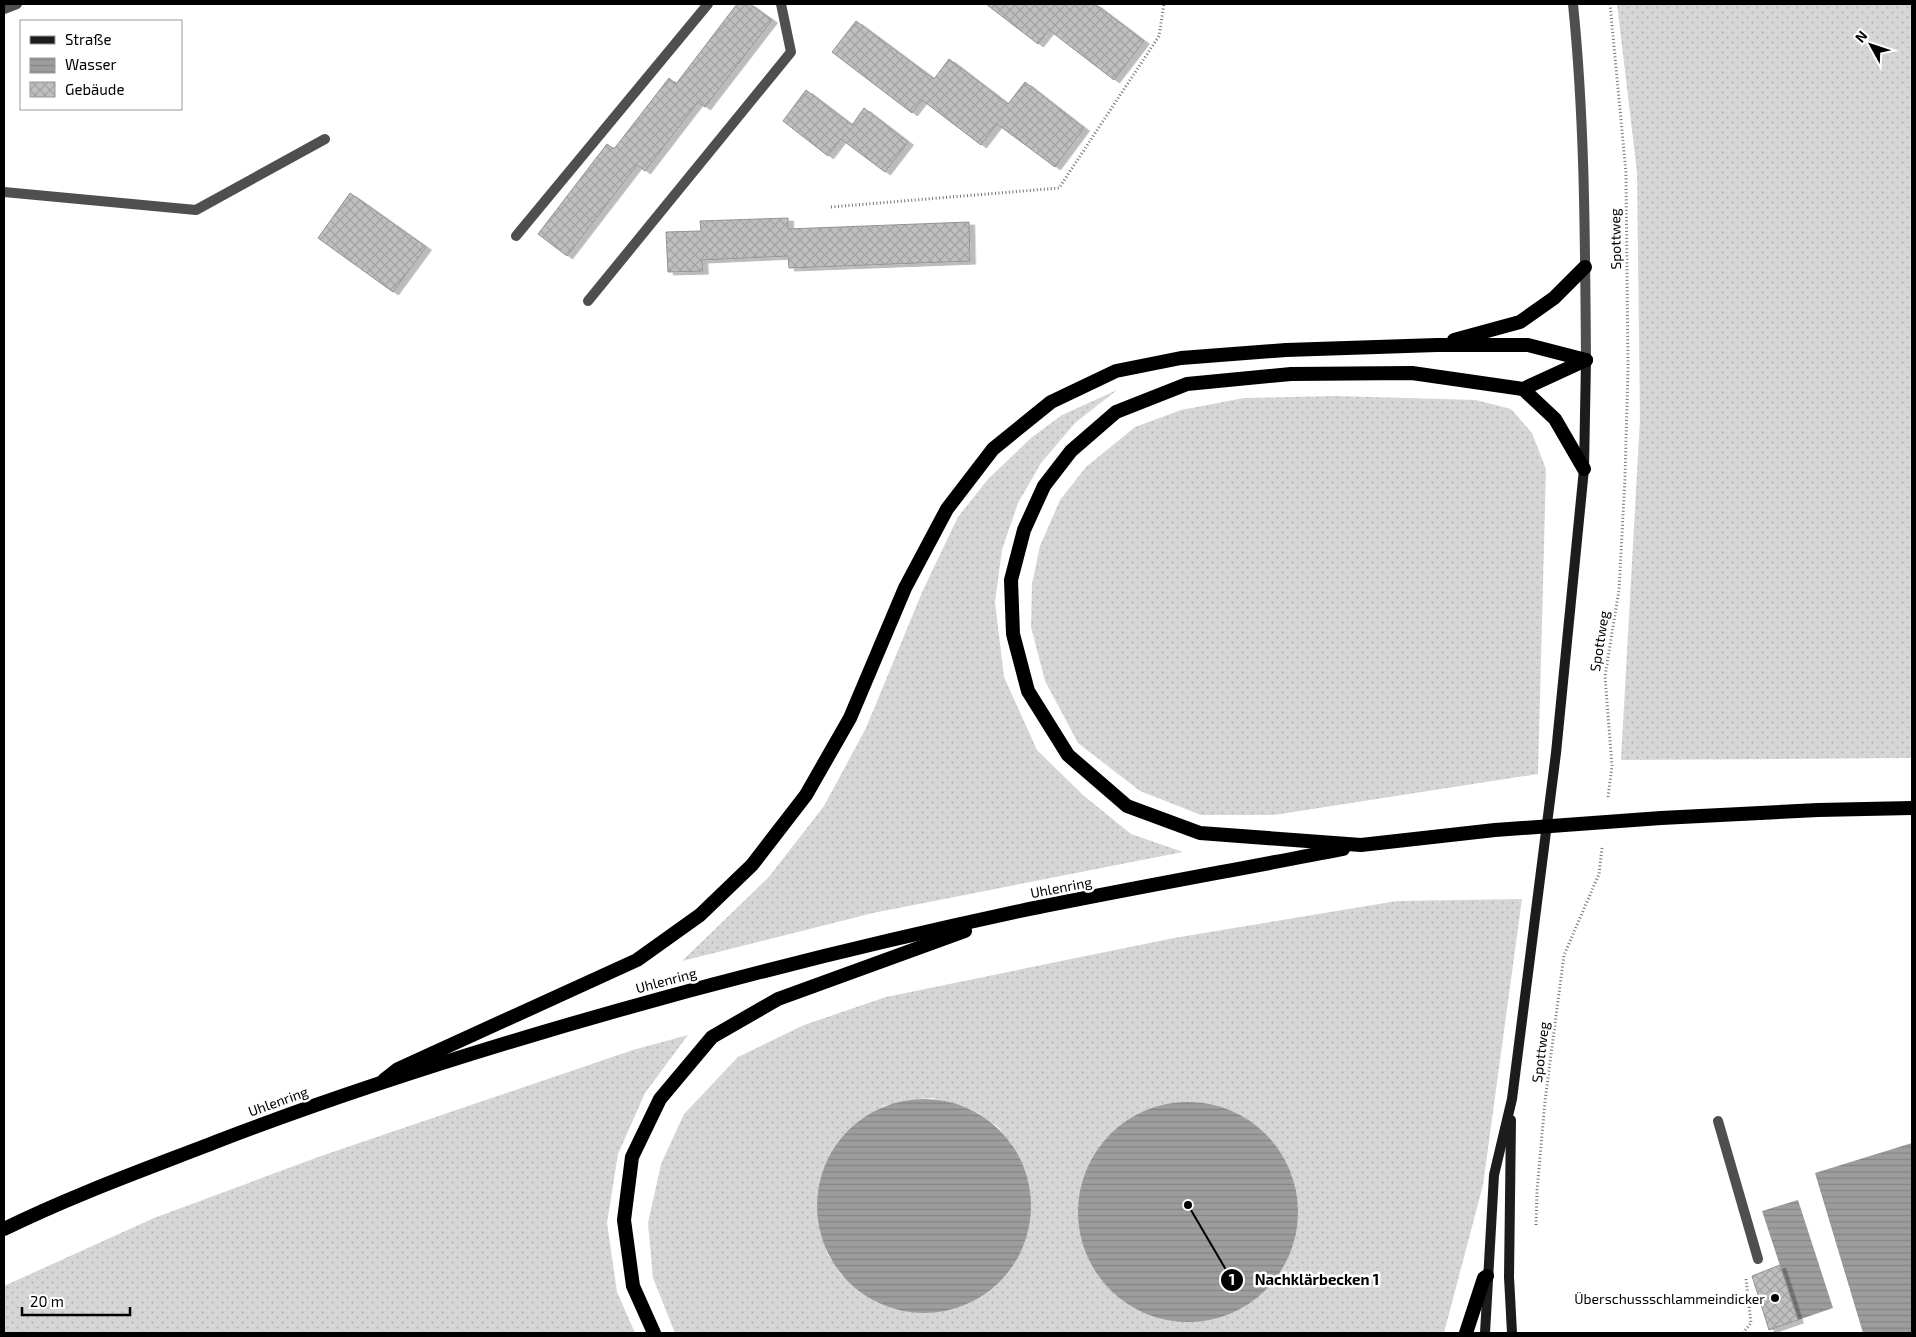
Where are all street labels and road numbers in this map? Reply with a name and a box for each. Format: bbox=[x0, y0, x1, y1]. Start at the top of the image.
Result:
street label: Spottweg bbox=[1606, 208, 1624, 270]
street label: Spottweg bbox=[1586, 609, 1612, 673]
street label: Uhlenring bbox=[1029, 873, 1093, 901]
street label: Uhlenring bbox=[634, 964, 698, 996]
street label: Spottweg bbox=[1528, 1020, 1552, 1084]
street label: Uhlenring bbox=[246, 1082, 310, 1120]

